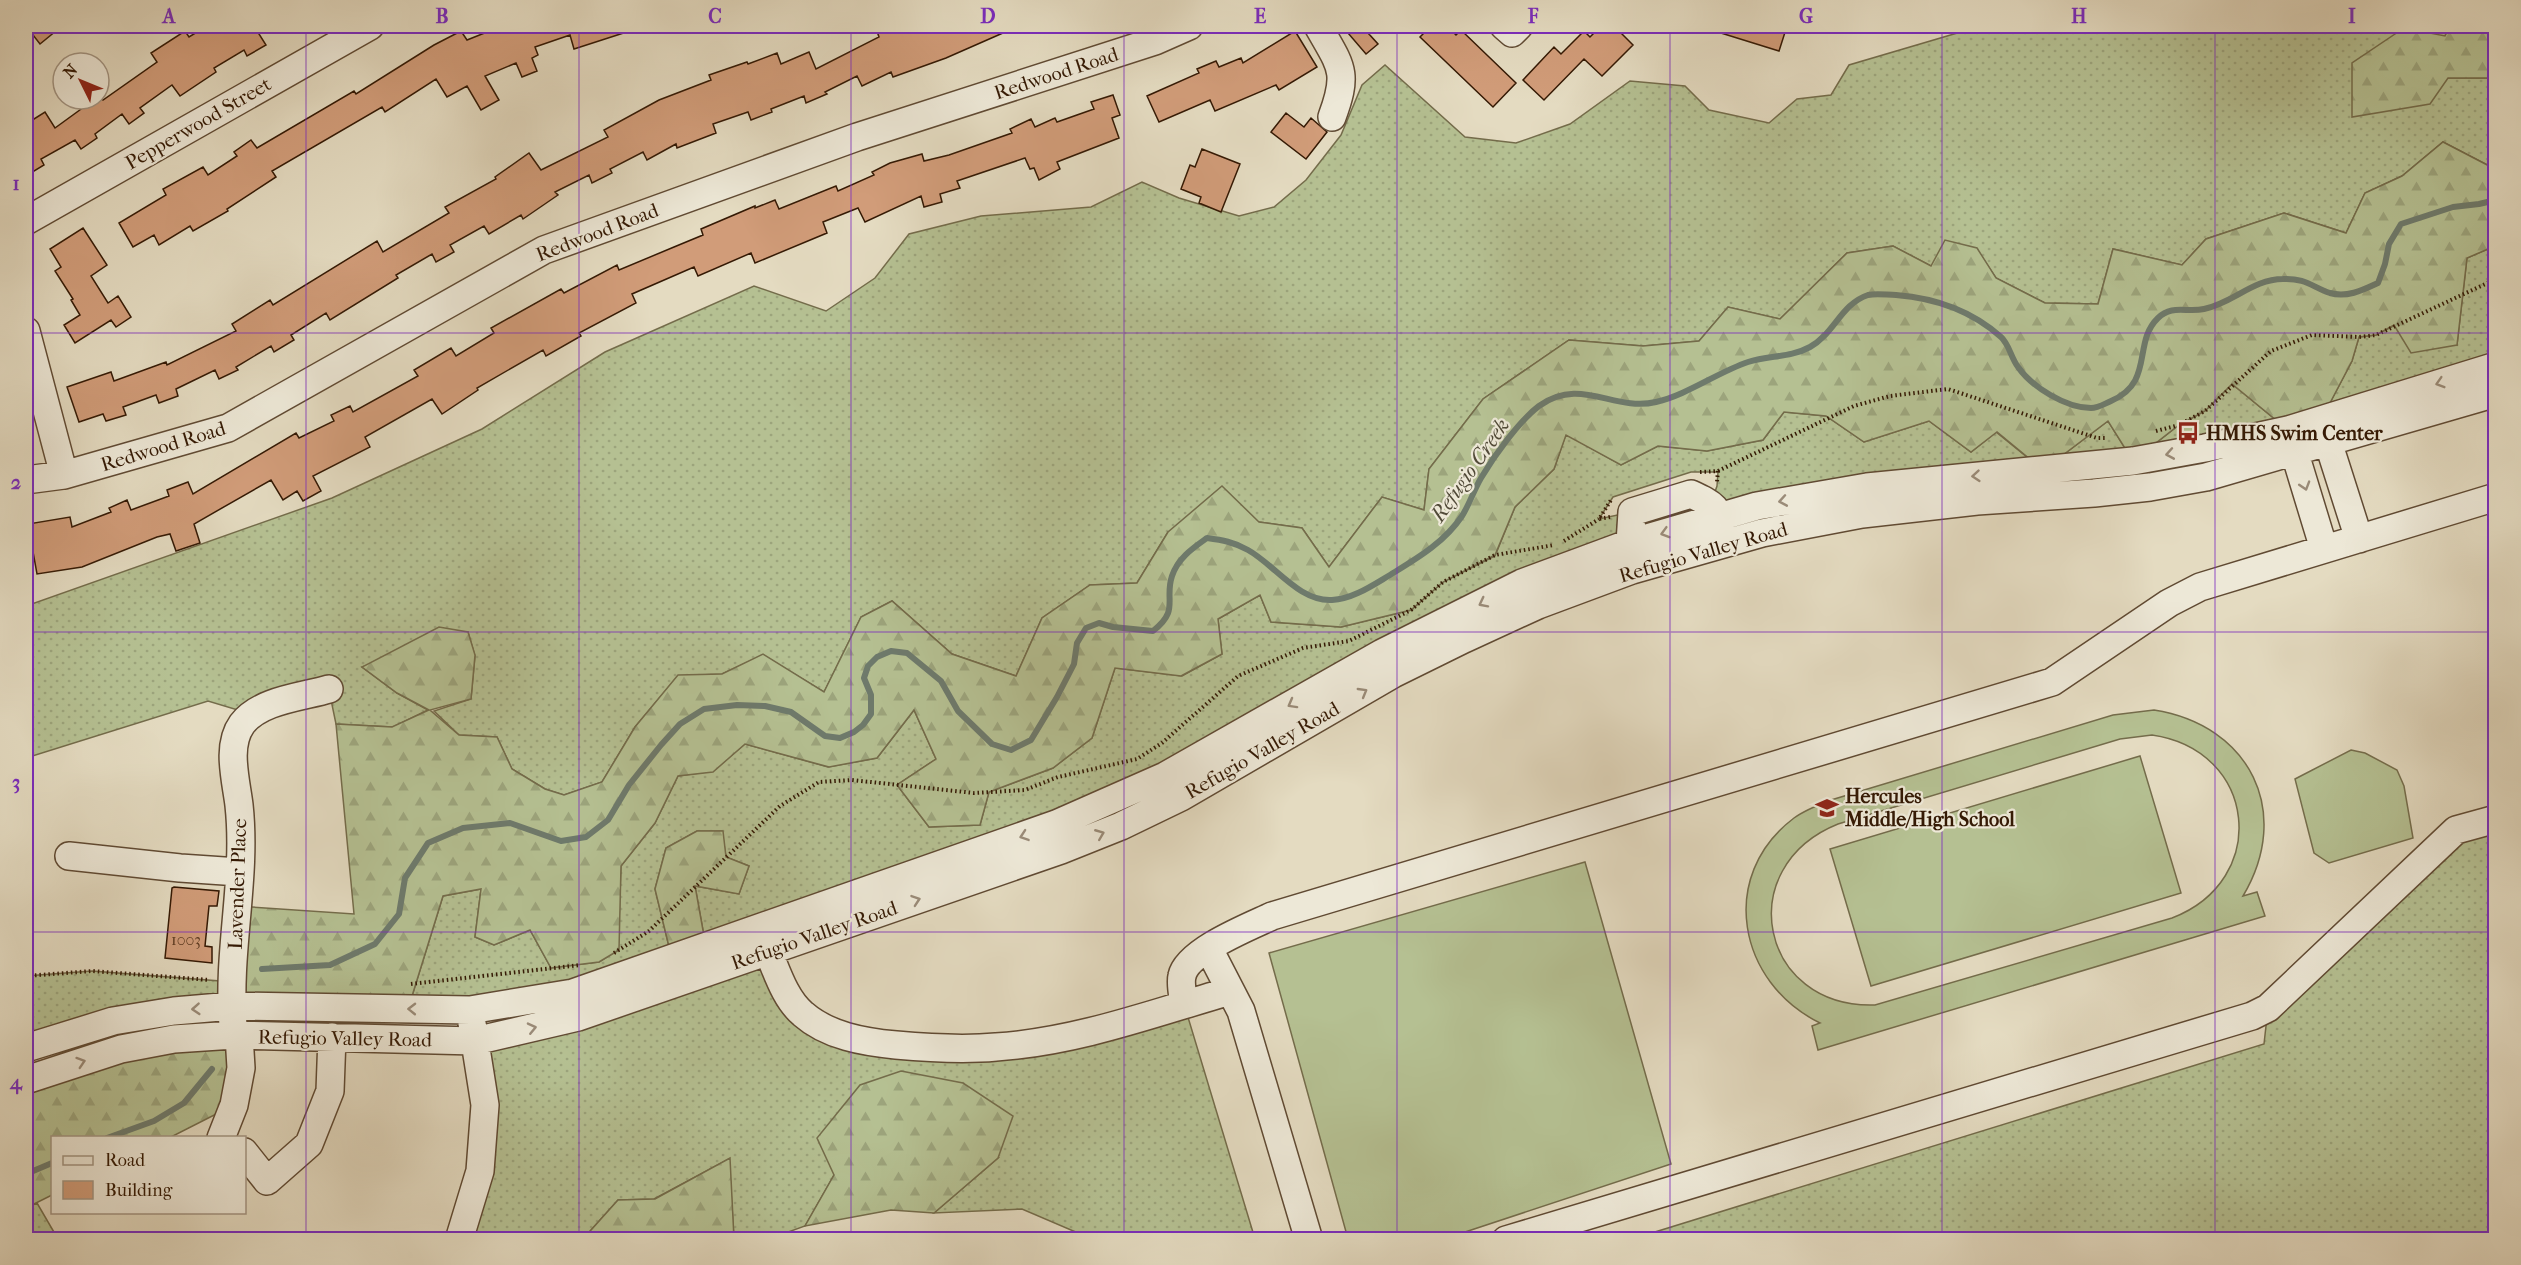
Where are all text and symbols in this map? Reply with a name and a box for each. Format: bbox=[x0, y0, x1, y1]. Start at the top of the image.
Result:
text: A bbox=[161, 5, 177, 28]
text: B bbox=[435, 5, 449, 28]
text: C bbox=[708, 5, 722, 28]
text: D bbox=[980, 5, 996, 28]
text: E bbox=[1254, 5, 1266, 28]
text: F bbox=[1527, 5, 1539, 28]
text: G bbox=[1799, 5, 1813, 28]
text: H bbox=[2071, 5, 2087, 28]
text: I bbox=[2348, 5, 2356, 28]
street label: Redwood Road bbox=[991, 42, 1122, 104]
north arrow bbox=[51, 51, 111, 111]
text: N bbox=[59, 60, 82, 82]
street label: Pepperwood Street bbox=[121, 72, 275, 175]
text: 1 bbox=[12, 172, 20, 195]
street label: Redwood Road bbox=[533, 198, 663, 266]
one-way arrow bbox=[2435, 376, 2446, 389]
water label: Refugio Creek bbox=[1425, 414, 1514, 528]
street label: Redwood Road bbox=[98, 416, 229, 476]
bus stop icon: HMHS Swim Center bbox=[2175, 420, 2201, 446]
place label: HMHS Swim Center bbox=[2206, 422, 2383, 445]
one-way arrow bbox=[2166, 448, 2175, 460]
one-way arrow bbox=[1972, 469, 1981, 482]
text: 2 bbox=[11, 471, 21, 494]
one-way arrow bbox=[2298, 480, 2310, 491]
one-way arrow bbox=[1779, 495, 1788, 507]
street label: Refugio Valley Road bbox=[1616, 517, 1791, 588]
one-way arrow bbox=[1660, 526, 1671, 538]
one-way arrow bbox=[1479, 595, 1490, 607]
one-way arrow bbox=[1357, 687, 1367, 699]
street label: Refugio Valley Road bbox=[1181, 696, 1344, 804]
one-way arrow bbox=[1288, 696, 1298, 708]
text: 3 bbox=[12, 771, 20, 794]
place label: Hercules Middle/High School bbox=[1844, 785, 2015, 831]
school or university icon: Hercules Middle/High School bbox=[1814, 795, 1840, 821]
street label: Lavender Place bbox=[224, 818, 251, 950]
one-way arrow bbox=[1019, 828, 1030, 841]
one-way arrow bbox=[1093, 829, 1104, 841]
one-way arrow bbox=[910, 894, 921, 907]
street label: Refugio Valley Road bbox=[728, 896, 901, 975]
house number: 1003 bbox=[171, 930, 201, 949]
one-way arrow bbox=[191, 1002, 201, 1015]
one-way arrow bbox=[407, 1003, 416, 1015]
one-way arrow bbox=[527, 1022, 537, 1035]
street label: Refugio Valley Road bbox=[258, 1025, 433, 1052]
one-way arrow bbox=[75, 1057, 86, 1069]
text: 4 bbox=[9, 1071, 23, 1095]
legend bbox=[51, 1136, 246, 1214]
text: Road bbox=[105, 1150, 145, 1171]
text: Building bbox=[105, 1180, 173, 1201]

